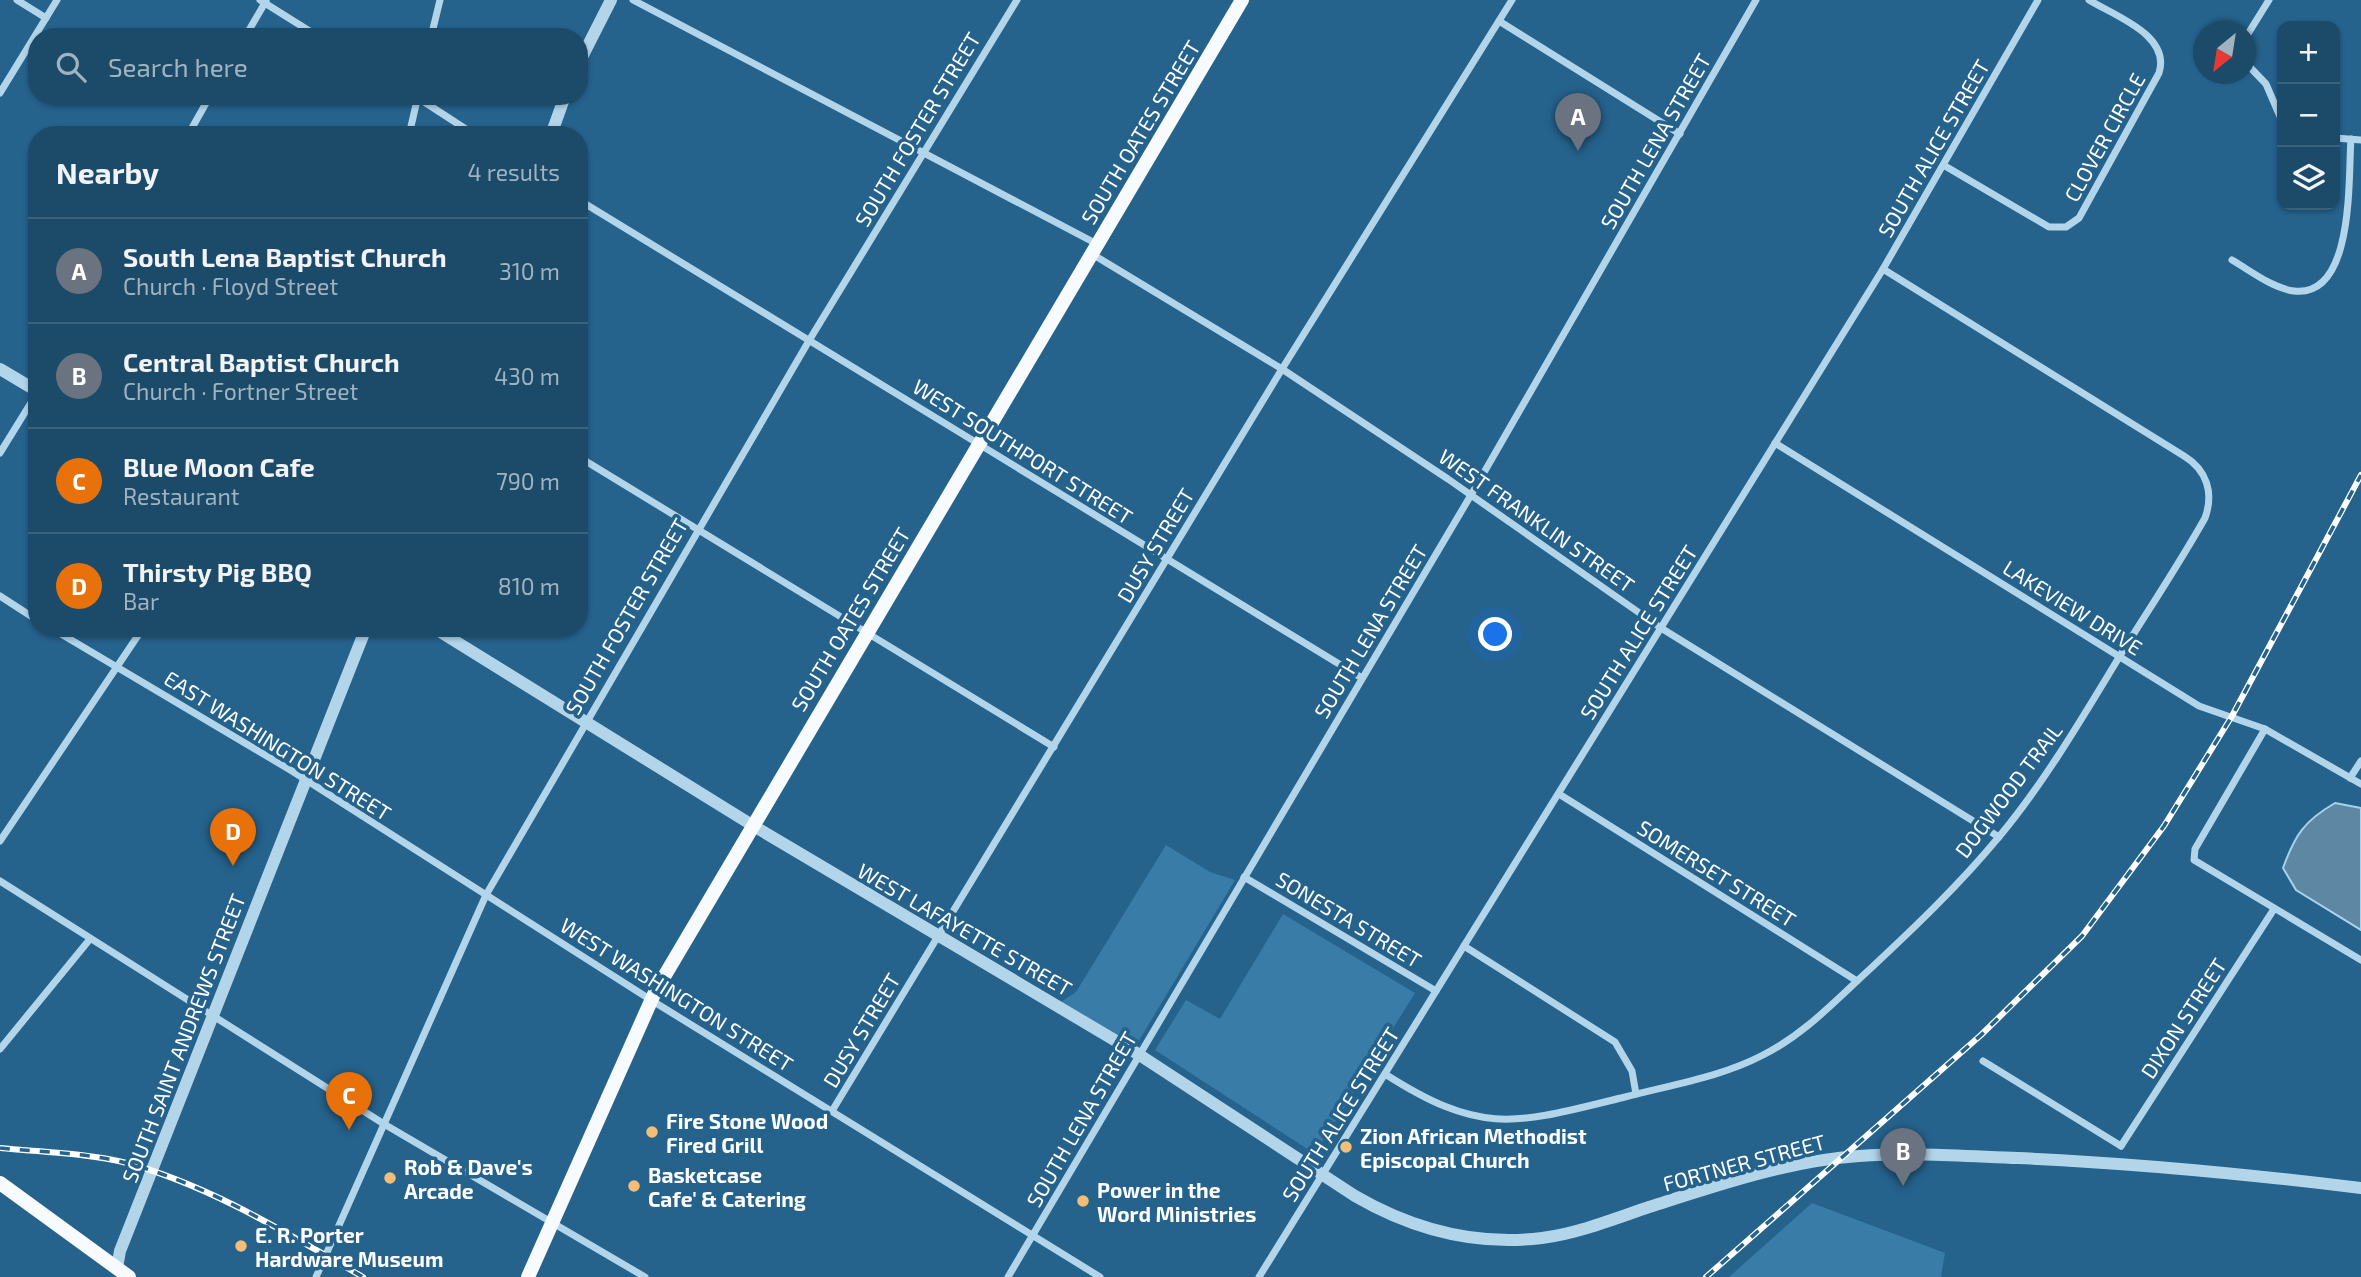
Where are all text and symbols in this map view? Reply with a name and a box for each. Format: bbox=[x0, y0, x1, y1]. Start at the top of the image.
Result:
north arrow bbox=[2193, 21, 2256, 84]
map controls bbox=[2277, 21, 2340, 210]
button: + bbox=[2277, 21, 2340, 84]
street label: SOUTH FOSTER STREET bbox=[849, 27, 985, 231]
search box bbox=[28, 28, 588, 105]
street label: SOUTH OATES STREET bbox=[1075, 36, 1205, 228]
icon: search bbox=[52, 48, 90, 86]
street label: SOUTH LENA STREET bbox=[1595, 49, 1715, 233]
text: Search here bbox=[108, 51, 248, 82]
street label: SOUTH ALICE STREET bbox=[1872, 55, 1994, 241]
street label: CLOVER CIRCLE bbox=[2058, 68, 2150, 206]
button: − bbox=[2277, 84, 2340, 147]
pin: A bbox=[1555, 93, 1601, 151]
button: layers bbox=[2277, 147, 2340, 210]
text: Nearby bbox=[56, 154, 159, 190]
text: 4 results bbox=[468, 158, 560, 186]
text: South Lena Baptist Church bbox=[123, 241, 447, 272]
text: A bbox=[71, 257, 87, 285]
text: 310 m bbox=[499, 257, 560, 285]
text: Church · Floyd Street bbox=[123, 272, 338, 300]
text: Central Baptist Church bbox=[123, 346, 400, 377]
text: B bbox=[72, 362, 86, 390]
text: 430 m bbox=[494, 362, 560, 390]
street label: WEST SOUTHPORT STREET bbox=[909, 373, 1137, 529]
text: Church · Fortner Street bbox=[123, 377, 358, 405]
street label: WEST FRANKLIN STREET bbox=[1434, 443, 1640, 597]
text: Blue Moon Cafe bbox=[123, 451, 315, 482]
text: C bbox=[72, 467, 86, 495]
text: 790 m bbox=[496, 467, 560, 495]
text: Restaurant bbox=[123, 482, 240, 510]
street label: DUSY STREET bbox=[1111, 484, 1199, 606]
street label: SOUTH FOSTER STREET bbox=[560, 514, 692, 718]
street label: SOUTH OATES STREET bbox=[785, 523, 915, 715]
street label: SOUTH LENA STREET bbox=[1308, 540, 1432, 722]
street label: SOUTH ALICE STREET bbox=[1574, 540, 1702, 724]
street label: LAKEVIEW DRIVE bbox=[1999, 554, 2147, 660]
text: Thirsty Pig BBQ bbox=[123, 556, 312, 587]
text: D bbox=[71, 572, 87, 600]
text: 810 m bbox=[498, 572, 560, 600]
text: Bar bbox=[123, 587, 159, 615]
your location bbox=[1478, 617, 1512, 651]
street label: EAST WASHINGTON STREET bbox=[160, 665, 396, 825]
street label: DOGWOOD TRAIL bbox=[1949, 718, 2067, 862]
pin: D bbox=[210, 808, 256, 866]
street label: SOMERSET STREET bbox=[1633, 814, 1801, 932]
street label: WEST LAFAYETTE STREET bbox=[854, 857, 1076, 1001]
street label: SONESTA STREET bbox=[1272, 866, 1426, 972]
street label: SOUTH SAINT ANDREWS STREET bbox=[116, 890, 250, 1186]
street label: WEST WASHINGTON STREET bbox=[556, 912, 798, 1076]
street label: DIXON STREET bbox=[2135, 953, 2231, 1083]
street label: DUSY STREET bbox=[817, 969, 905, 1091]
street label: SOUTH ALICE STREET bbox=[1276, 1022, 1404, 1206]
street label: SOUTH LENA STREET bbox=[1021, 1027, 1141, 1211]
pin: C bbox=[326, 1072, 372, 1130]
place label: Fire Stone Wood Fired Grill bbox=[666, 1108, 828, 1157]
place label: Zion African Methodist Episcopal Church bbox=[1360, 1123, 1587, 1172]
marker: Fire Stone Wood Fired Grill bbox=[644, 1124, 660, 1140]
street label: FORTNER STREET bbox=[1660, 1128, 1828, 1196]
pin: B bbox=[1880, 1128, 1926, 1186]
marker: Zion African Methodist Episcopal Church bbox=[1338, 1139, 1354, 1155]
place label: Rob & Dave's Arcade bbox=[404, 1154, 533, 1203]
place label: Basketcase Cafe' & Catering bbox=[648, 1162, 806, 1211]
marker: Rob & Dave's Arcade bbox=[382, 1170, 398, 1186]
place label: Power in the Word Ministries bbox=[1097, 1177, 1256, 1226]
marker: Basketcase Cafe' & Catering bbox=[626, 1178, 642, 1194]
marker: Power in the Word Ministries bbox=[1075, 1193, 1091, 1209]
place label: E. R. Porter Hardware Museum bbox=[255, 1222, 443, 1271]
marker: E. R. Porter Hardware Museum bbox=[233, 1238, 249, 1254]

